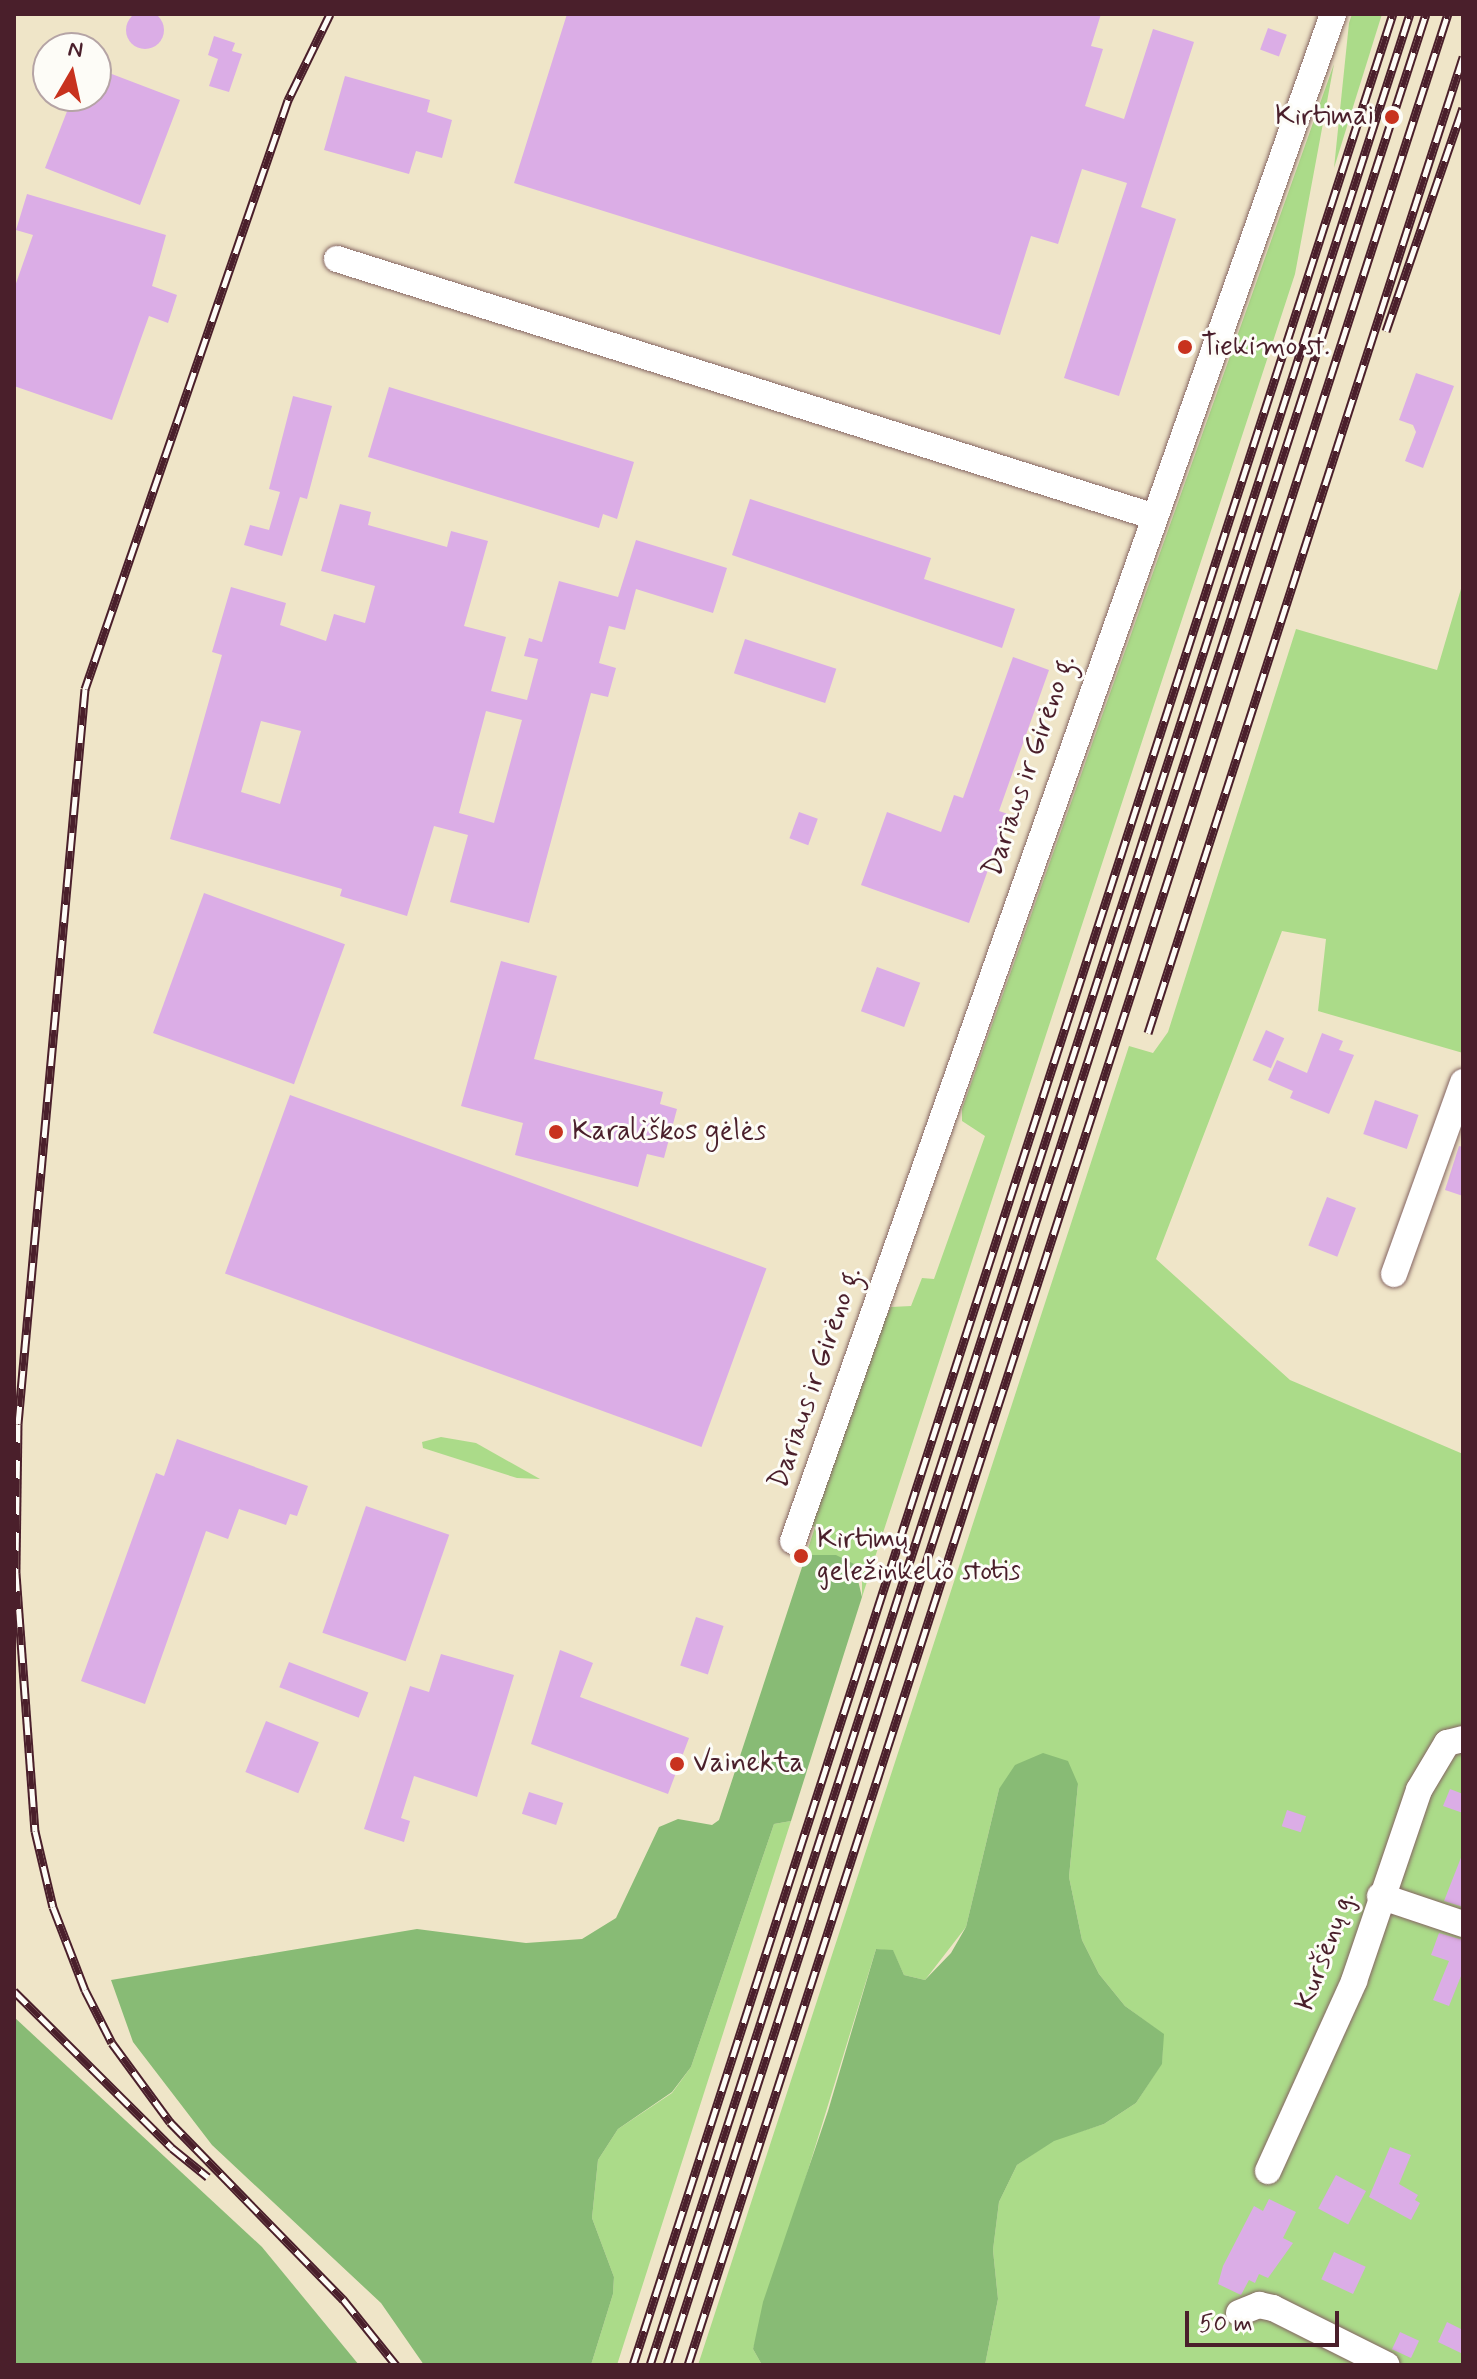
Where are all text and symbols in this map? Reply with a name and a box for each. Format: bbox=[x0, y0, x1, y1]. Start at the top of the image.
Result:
north arrow bbox=[32, 32, 112, 112]
text: N bbox=[66, 35, 85, 65]
place label: Kirtimai bbox=[1275, 100, 1374, 134]
marker: Kirtimai bbox=[1381, 106, 1403, 128]
place label: Tiekimo st. bbox=[1201, 330, 1330, 364]
marker: Tiekimo st. bbox=[1176, 338, 1194, 356]
street label: Dariaus ir Girėno g. bbox=[977, 652, 1083, 880]
place label: Karališkos gėlės bbox=[572, 1115, 764, 1149]
marker: Karališkos gėlės bbox=[547, 1123, 565, 1141]
street label: Dariaus ir Girėno g. bbox=[763, 1264, 869, 1492]
place label: Kirtimų geležinkelio stotis bbox=[817, 1523, 1021, 1589]
marker: Kirtimų geležinkelio stotis bbox=[792, 1547, 810, 1565]
place label: Vainekta bbox=[693, 1747, 804, 1781]
marker: Vainekta bbox=[668, 1755, 686, 1773]
street label: Kuršėnų g. bbox=[1289, 1887, 1363, 2015]
scale bar bbox=[1189, 2295, 1343, 2345]
text: 50 m bbox=[1199, 2309, 1253, 2340]

